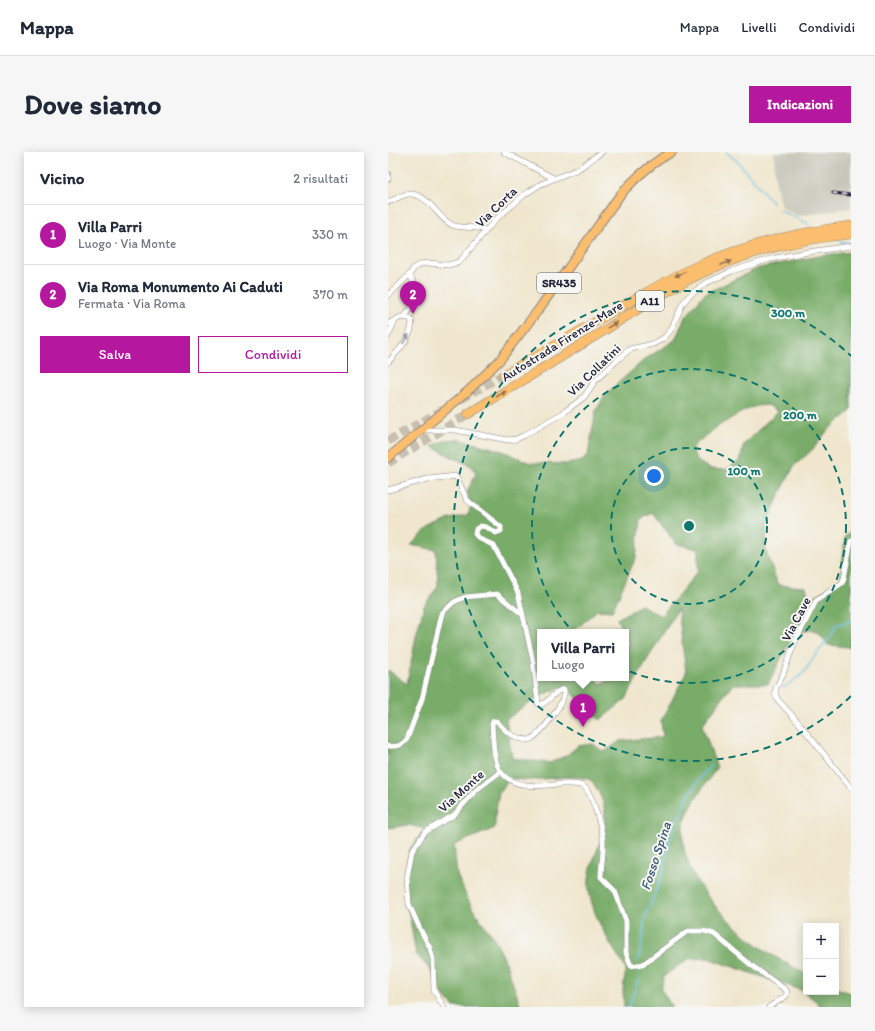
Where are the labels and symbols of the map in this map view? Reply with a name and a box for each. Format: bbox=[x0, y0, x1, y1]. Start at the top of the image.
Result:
street label: Via Corta bbox=[472, 183, 520, 230]
one-way arrow bbox=[720, 260, 732, 266]
one-way arrow bbox=[674, 271, 685, 277]
road number: SR435 bbox=[537, 273, 581, 293]
pin: 2 bbox=[400, 281, 426, 314]
road number: A11 bbox=[636, 291, 664, 311]
street label: Autostrada Firenze-Mare bbox=[499, 297, 625, 385]
text: 300 m bbox=[771, 306, 806, 320]
one-way arrow bbox=[606, 322, 618, 329]
one-way arrow bbox=[402, 333, 409, 345]
street label: Via Collatini bbox=[564, 341, 624, 399]
one-way arrow bbox=[496, 390, 506, 398]
text: 200 m bbox=[783, 408, 818, 422]
text: 100 m bbox=[727, 464, 761, 478]
your location bbox=[644, 466, 664, 486]
centre of rings bbox=[682, 519, 696, 533]
street label: Via Cave bbox=[778, 594, 814, 644]
pin: 1 bbox=[570, 694, 596, 727]
street label: Via Monte bbox=[435, 767, 487, 815]
water label: Fosso Spina bbox=[637, 819, 675, 892]

